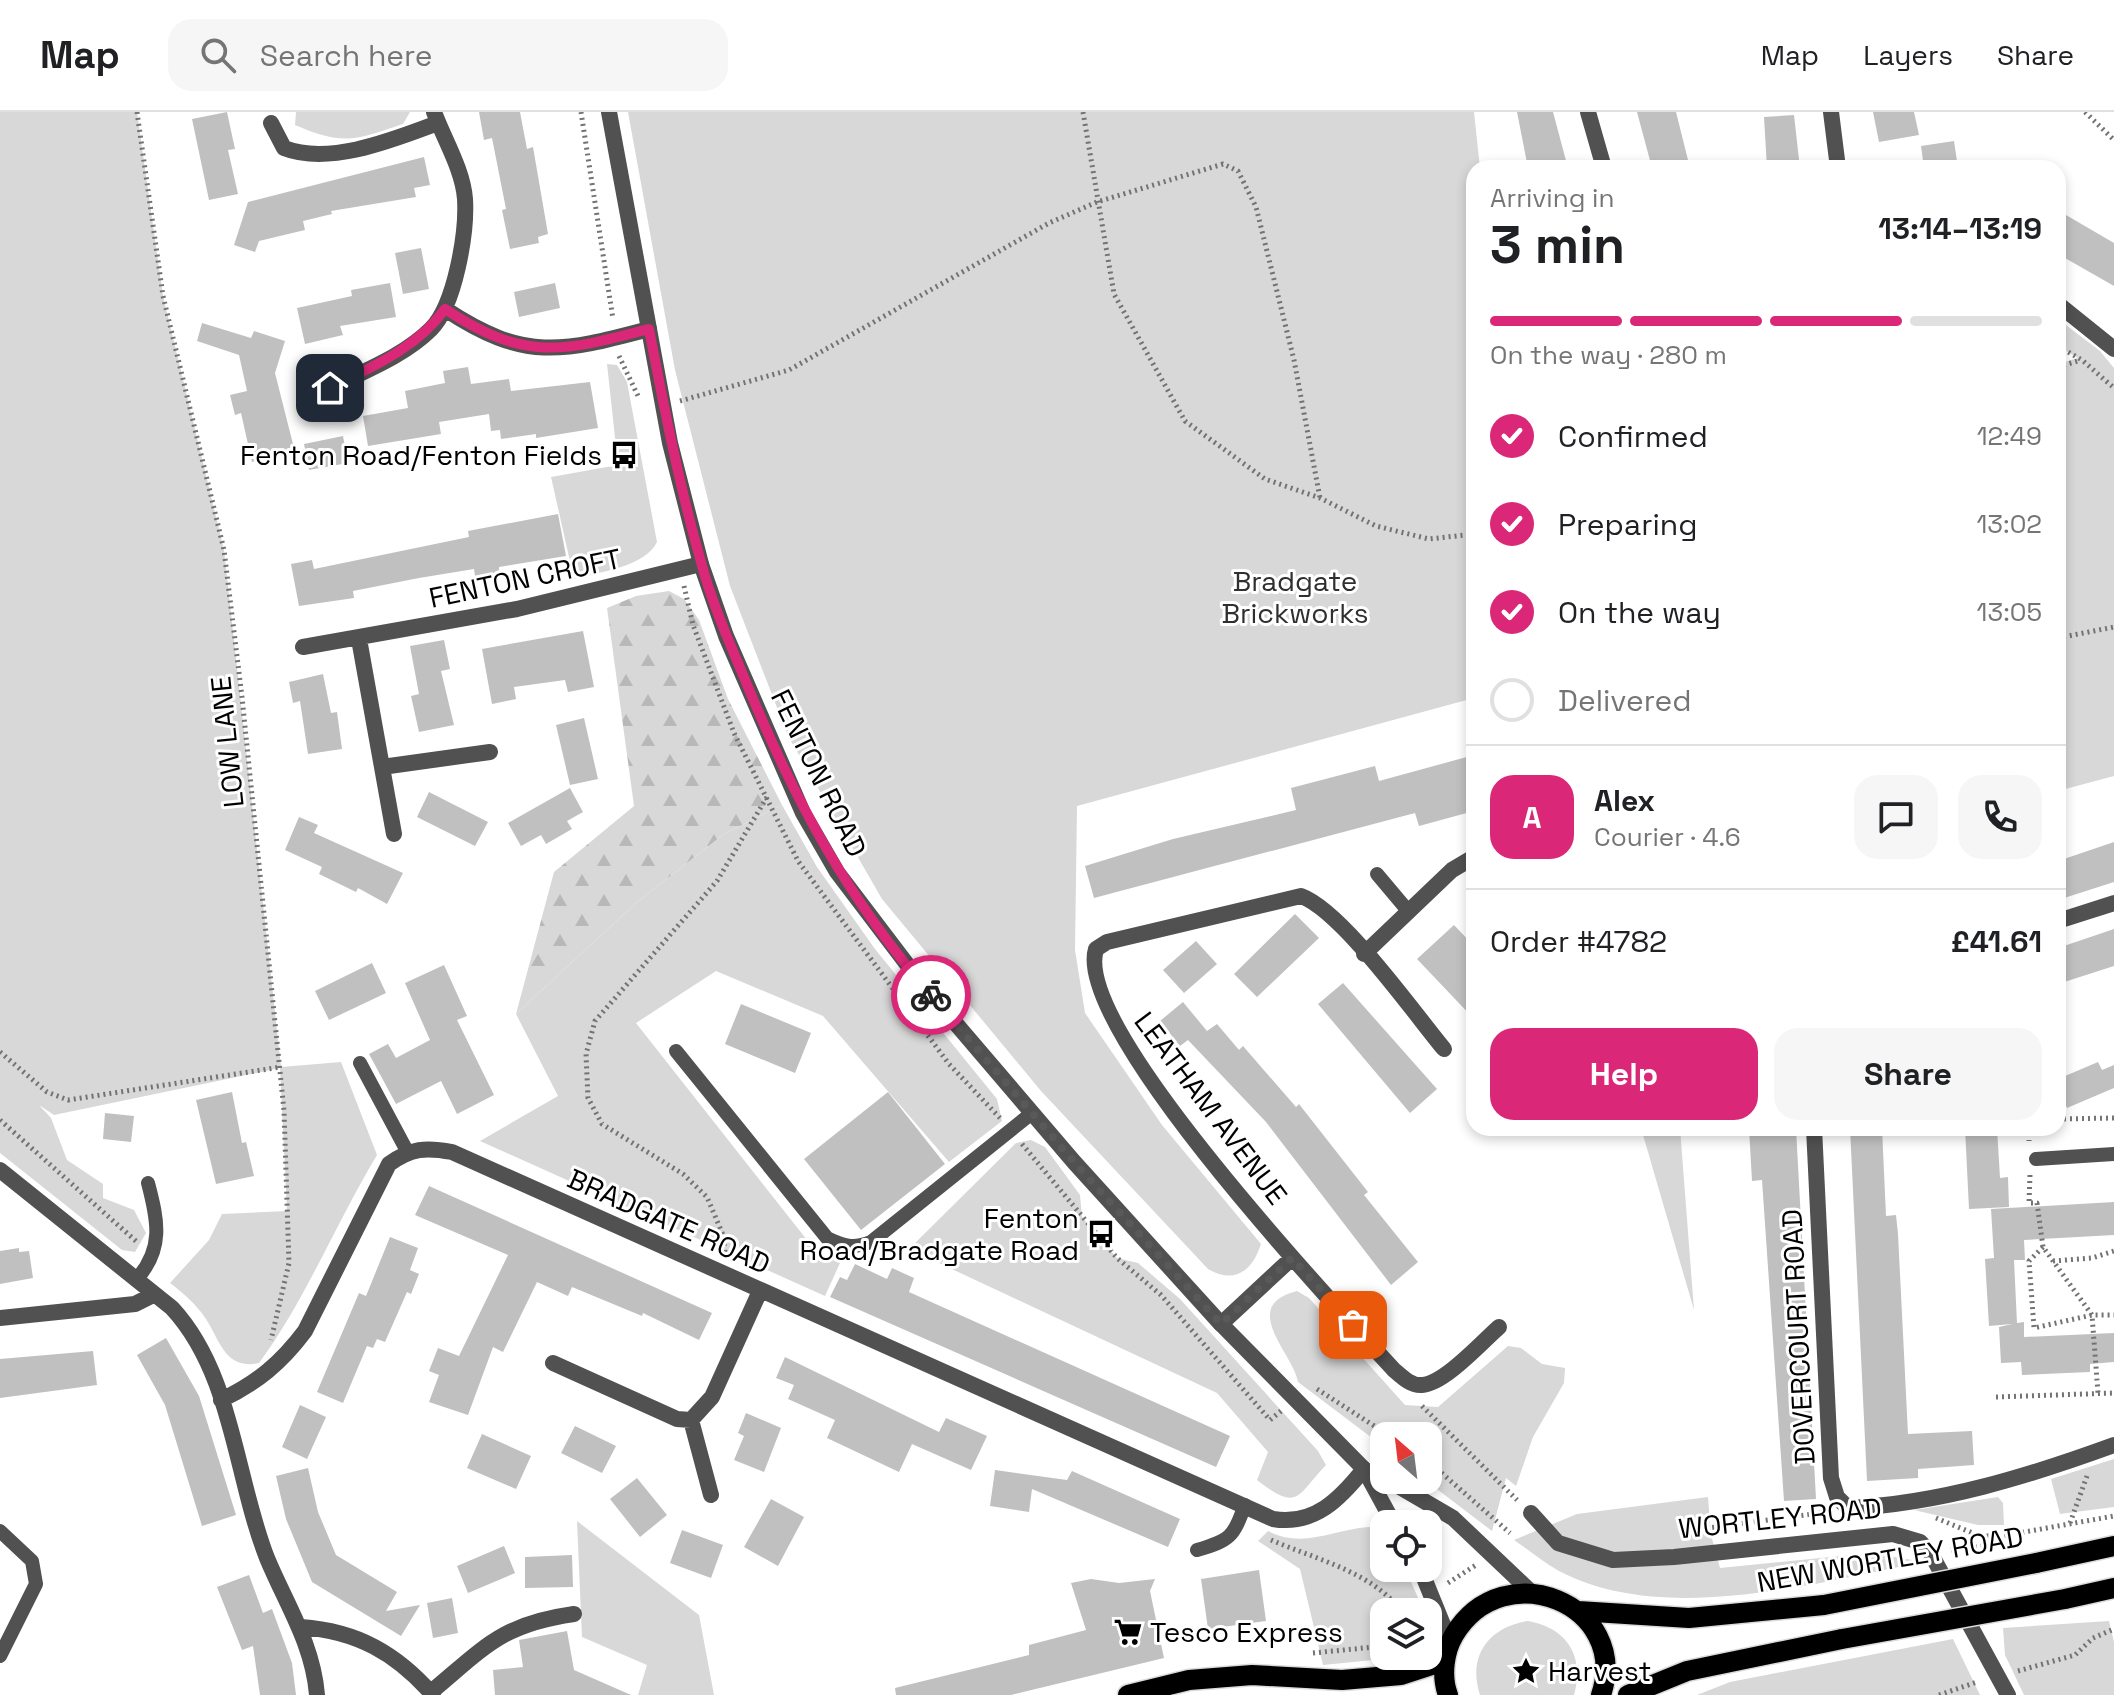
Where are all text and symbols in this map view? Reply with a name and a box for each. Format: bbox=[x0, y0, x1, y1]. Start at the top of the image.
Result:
search box bbox=[168, 19, 728, 91]
text: Map bbox=[40, 31, 120, 79]
icon: search bbox=[196, 33, 240, 77]
text: Search here bbox=[260, 36, 433, 75]
text: Map bbox=[1761, 37, 1819, 73]
text: Layers bbox=[1863, 37, 1953, 73]
text: Share bbox=[1997, 37, 2074, 73]
text: Arriving in bbox=[1490, 181, 1614, 215]
text: 13:14–13:19 bbox=[1878, 209, 2042, 248]
text: 3 min bbox=[1490, 212, 1625, 278]
text: On the way · 280 m bbox=[1490, 338, 1727, 372]
pin bbox=[296, 354, 364, 422]
icon: home bbox=[308, 366, 352, 410]
icon: check bbox=[1490, 414, 1534, 458]
text: Confirmed bbox=[1558, 417, 1708, 456]
text: 12:49 bbox=[1977, 419, 2042, 453]
place label: Fenton Road/Fenton Fields bbox=[240, 437, 602, 473]
bus stop icon: Fenton Road/Fenton Fields bbox=[609, 440, 639, 470]
icon: check bbox=[1490, 502, 1534, 546]
text: Preparing bbox=[1558, 505, 1697, 544]
text: 13:02 bbox=[1977, 507, 2042, 541]
street label: FENTON CROFT bbox=[426, 540, 624, 616]
park label: Bradgate Brickworks bbox=[1221, 563, 1369, 631]
icon: check bbox=[1490, 590, 1534, 634]
text: On the way bbox=[1558, 593, 1721, 632]
text: 13:05 bbox=[1977, 595, 2042, 629]
street label: LOW LANE bbox=[202, 674, 252, 810]
text: Delivered bbox=[1558, 681, 1692, 720]
street label: FENTON ROAD bbox=[763, 683, 875, 863]
button: chat bbox=[1854, 775, 1938, 859]
button: phone bbox=[1958, 775, 2042, 859]
text: Alex bbox=[1594, 781, 1655, 820]
text: A bbox=[1522, 798, 1542, 837]
text: Courier · 4.6 bbox=[1594, 820, 1741, 854]
text: Order #4782 bbox=[1490, 922, 1667, 961]
text: £41.61 bbox=[1951, 922, 2042, 961]
courier bbox=[891, 955, 971, 1035]
icon: bike bbox=[909, 973, 953, 1017]
street label: LEATHAM AVENUE bbox=[1127, 1004, 1295, 1212]
button: Help bbox=[1490, 1028, 1758, 1120]
button: Share bbox=[1774, 1028, 2042, 1120]
street label: BRADGATE ROAD bbox=[562, 1160, 776, 1282]
place label: Fenton Road/Bradgate Road bbox=[800, 1200, 1079, 1268]
street label: DOVERCOURT ROAD bbox=[1773, 1208, 1823, 1466]
bus stop icon: Fenton Road/Bradgate Road bbox=[1086, 1219, 1116, 1249]
pin bbox=[1319, 1291, 1387, 1359]
icon: bag bbox=[1331, 1303, 1375, 1347]
north arrow bbox=[1370, 1422, 1442, 1494]
map controls bbox=[1370, 1422, 1442, 1670]
street label: WORTLEY ROAD bbox=[1677, 1489, 1883, 1547]
button: locate bbox=[1370, 1510, 1442, 1582]
street label: NEW WORTLEY ROAD bbox=[1754, 1518, 2026, 1600]
button: layers bbox=[1370, 1598, 1442, 1670]
place label: Tesco Express bbox=[1150, 1614, 1343, 1650]
supermarket icon: Tesco Express bbox=[1113, 1617, 1143, 1647]
place label: Harvest bbox=[1548, 1653, 1651, 1689]
place icon: Harvest bbox=[1511, 1656, 1541, 1686]

